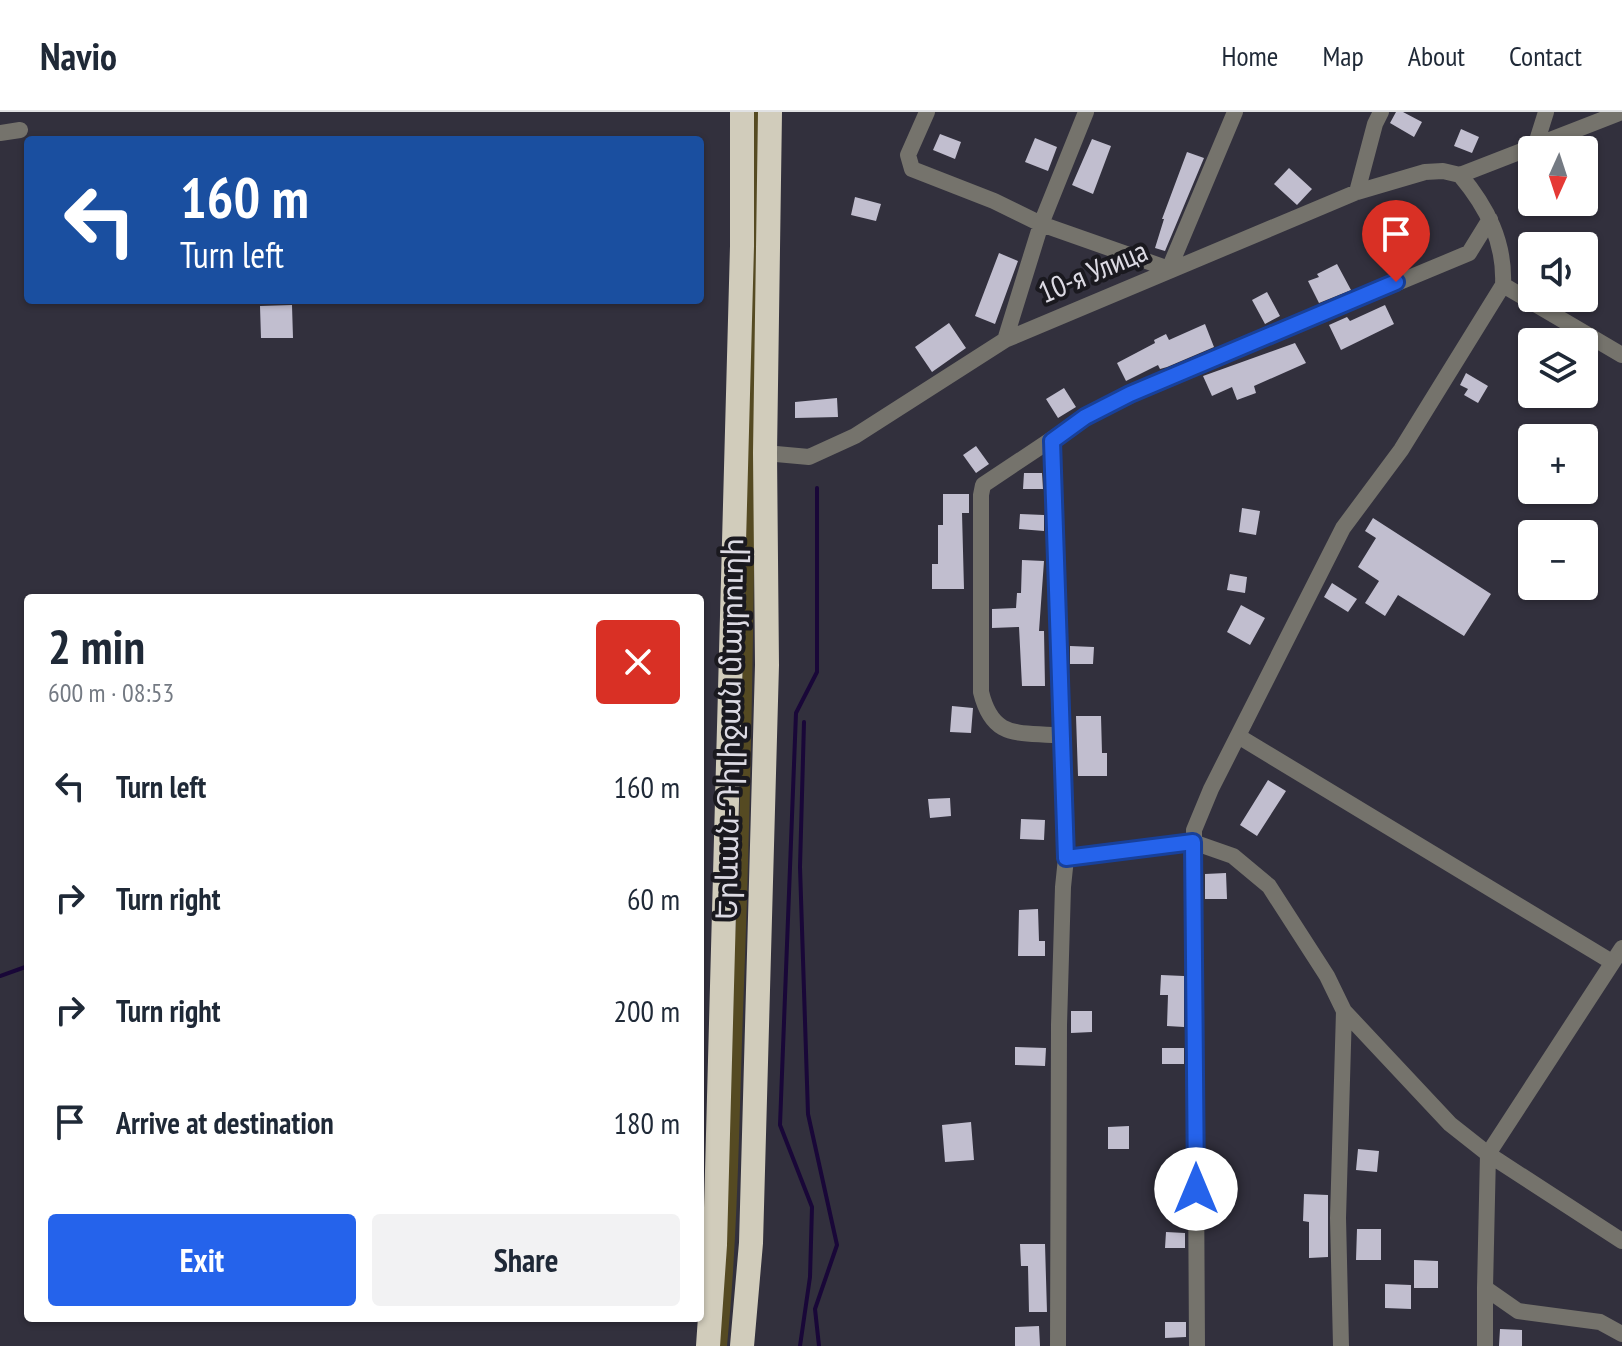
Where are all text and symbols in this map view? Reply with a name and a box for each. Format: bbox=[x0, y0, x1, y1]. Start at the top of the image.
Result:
text: Navio bbox=[40, 31, 117, 80]
text: Home bbox=[1222, 37, 1278, 74]
text: Map bbox=[1322, 37, 1364, 74]
text: About bbox=[1408, 37, 1465, 74]
text: Contact bbox=[1509, 37, 1582, 74]
north arrow bbox=[1518, 136, 1598, 216]
map controls bbox=[1518, 136, 1598, 600]
text: 160 m bbox=[180, 161, 309, 233]
icon: left bbox=[48, 168, 152, 272]
pin bbox=[1362, 200, 1430, 282]
icon: arrive bbox=[1374, 212, 1418, 256]
street label: 10-я Улица bbox=[1032, 230, 1153, 311]
text: Turn left bbox=[180, 231, 284, 278]
button: sound bbox=[1518, 232, 1598, 312]
button: layers bbox=[1518, 328, 1598, 408]
button: + bbox=[1518, 424, 1598, 504]
button: − bbox=[1518, 520, 1598, 600]
street label: Երևան-Դիլիջան մայրուղի bbox=[706, 538, 751, 920]
text: 2 min bbox=[48, 615, 145, 677]
button: close bbox=[596, 620, 680, 704]
text: 600 m · 08:53 bbox=[48, 676, 174, 709]
icon: left bbox=[48, 764, 92, 808]
text: Turn left bbox=[116, 767, 206, 806]
text: 160 m bbox=[614, 767, 680, 806]
icon: right bbox=[48, 876, 92, 920]
text: Turn right bbox=[116, 879, 220, 918]
text: 60 m bbox=[627, 879, 680, 918]
icon: right bbox=[48, 988, 92, 1032]
text: Turn right bbox=[116, 991, 220, 1030]
text: 200 m bbox=[614, 991, 680, 1030]
icon: arrive bbox=[48, 1100, 92, 1144]
text: Arrive at destination bbox=[116, 1103, 334, 1142]
text: 180 m bbox=[614, 1103, 680, 1142]
position arrow bbox=[1154, 1147, 1238, 1231]
button: Exit bbox=[48, 1214, 356, 1306]
button: Share bbox=[372, 1214, 680, 1306]

